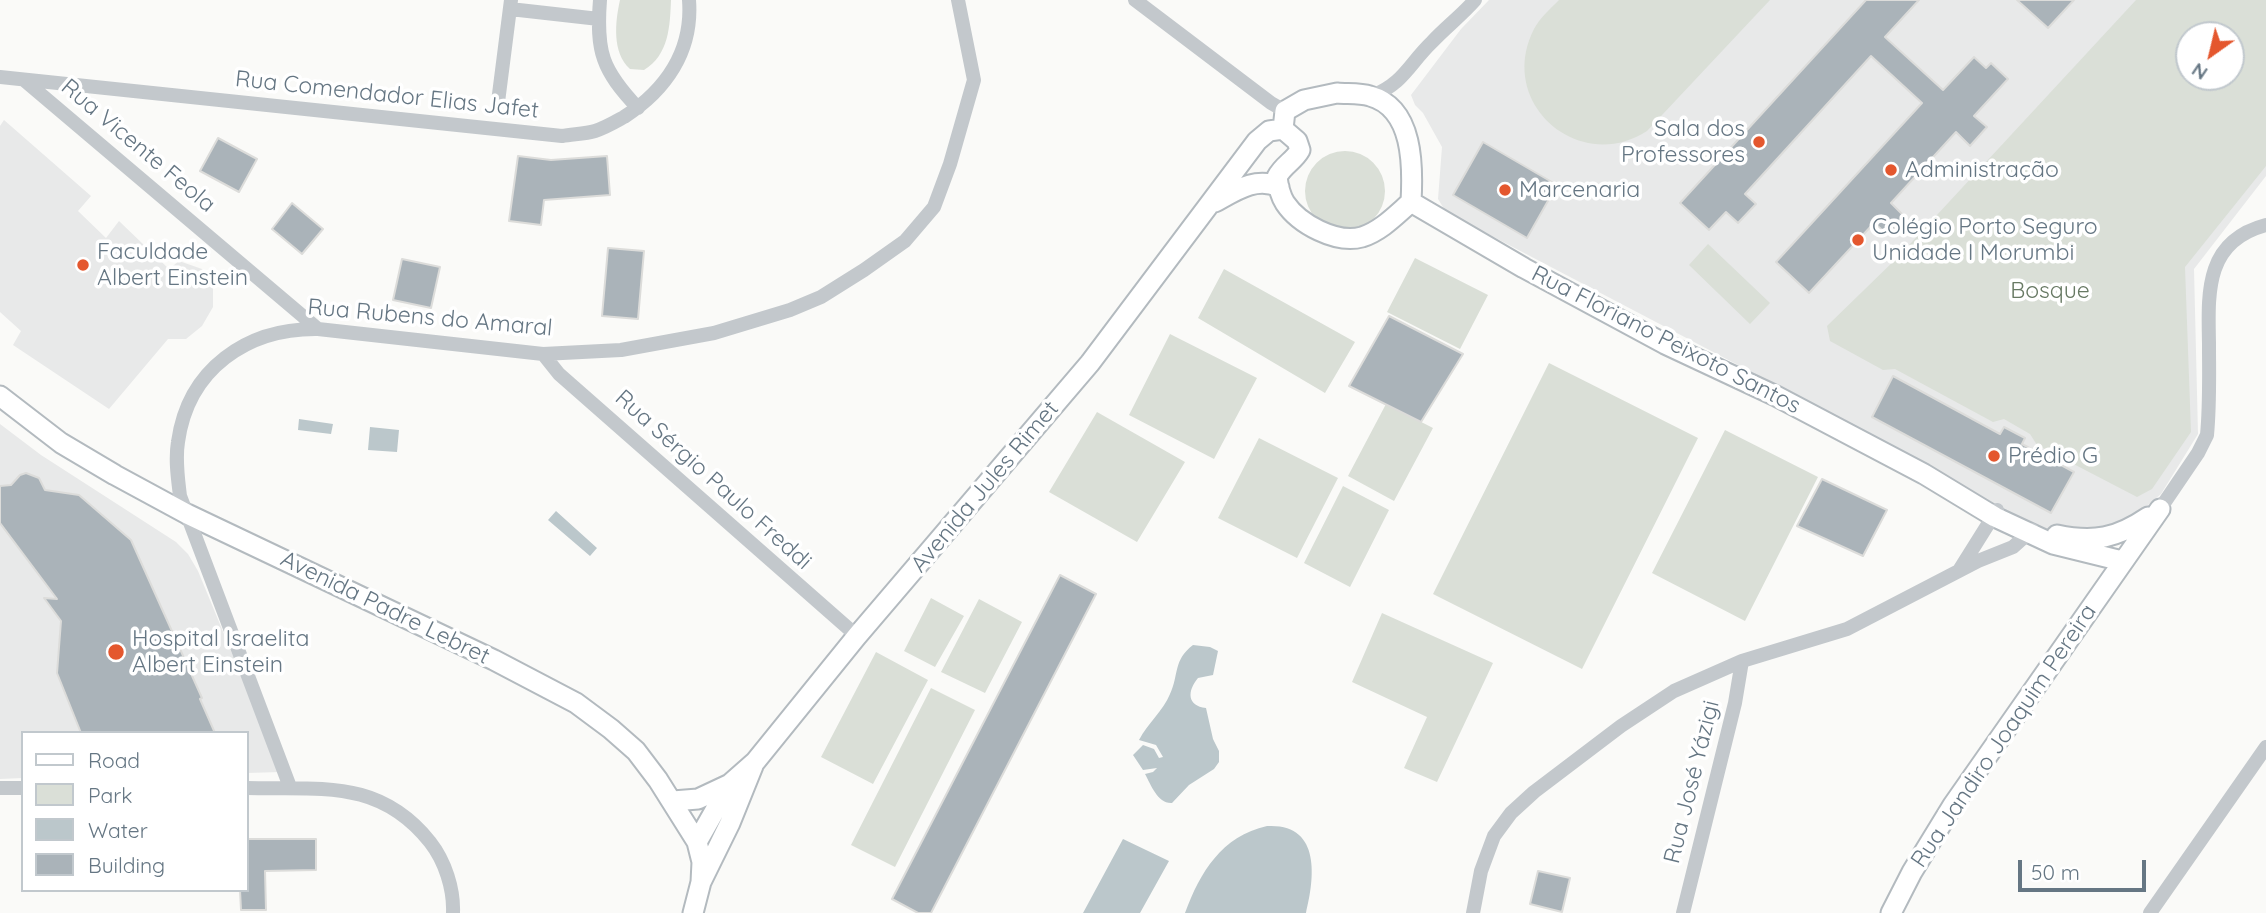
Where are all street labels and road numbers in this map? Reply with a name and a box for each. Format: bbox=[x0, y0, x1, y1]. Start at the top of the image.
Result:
street label: Rua Comendador Elias Jafet bbox=[234, 65, 540, 125]
street label: Rua Vicente Feola bbox=[55, 74, 221, 218]
street label: Rua Floriano Peixoto Santos bbox=[1527, 260, 1805, 420]
street label: Rua Rubens do Amaral bbox=[306, 294, 554, 342]
street label: Rua Sérgio Paulo Freddi bbox=[609, 384, 817, 576]
street label: Avenida Jules Rimet bbox=[905, 396, 1065, 578]
street label: Avenida Padre Lebret bbox=[276, 545, 494, 671]
street label: Rua Jandiro Joaquim Pereira bbox=[1905, 599, 2103, 873]
street label: Rua José Yázigi bbox=[1658, 698, 1726, 866]

